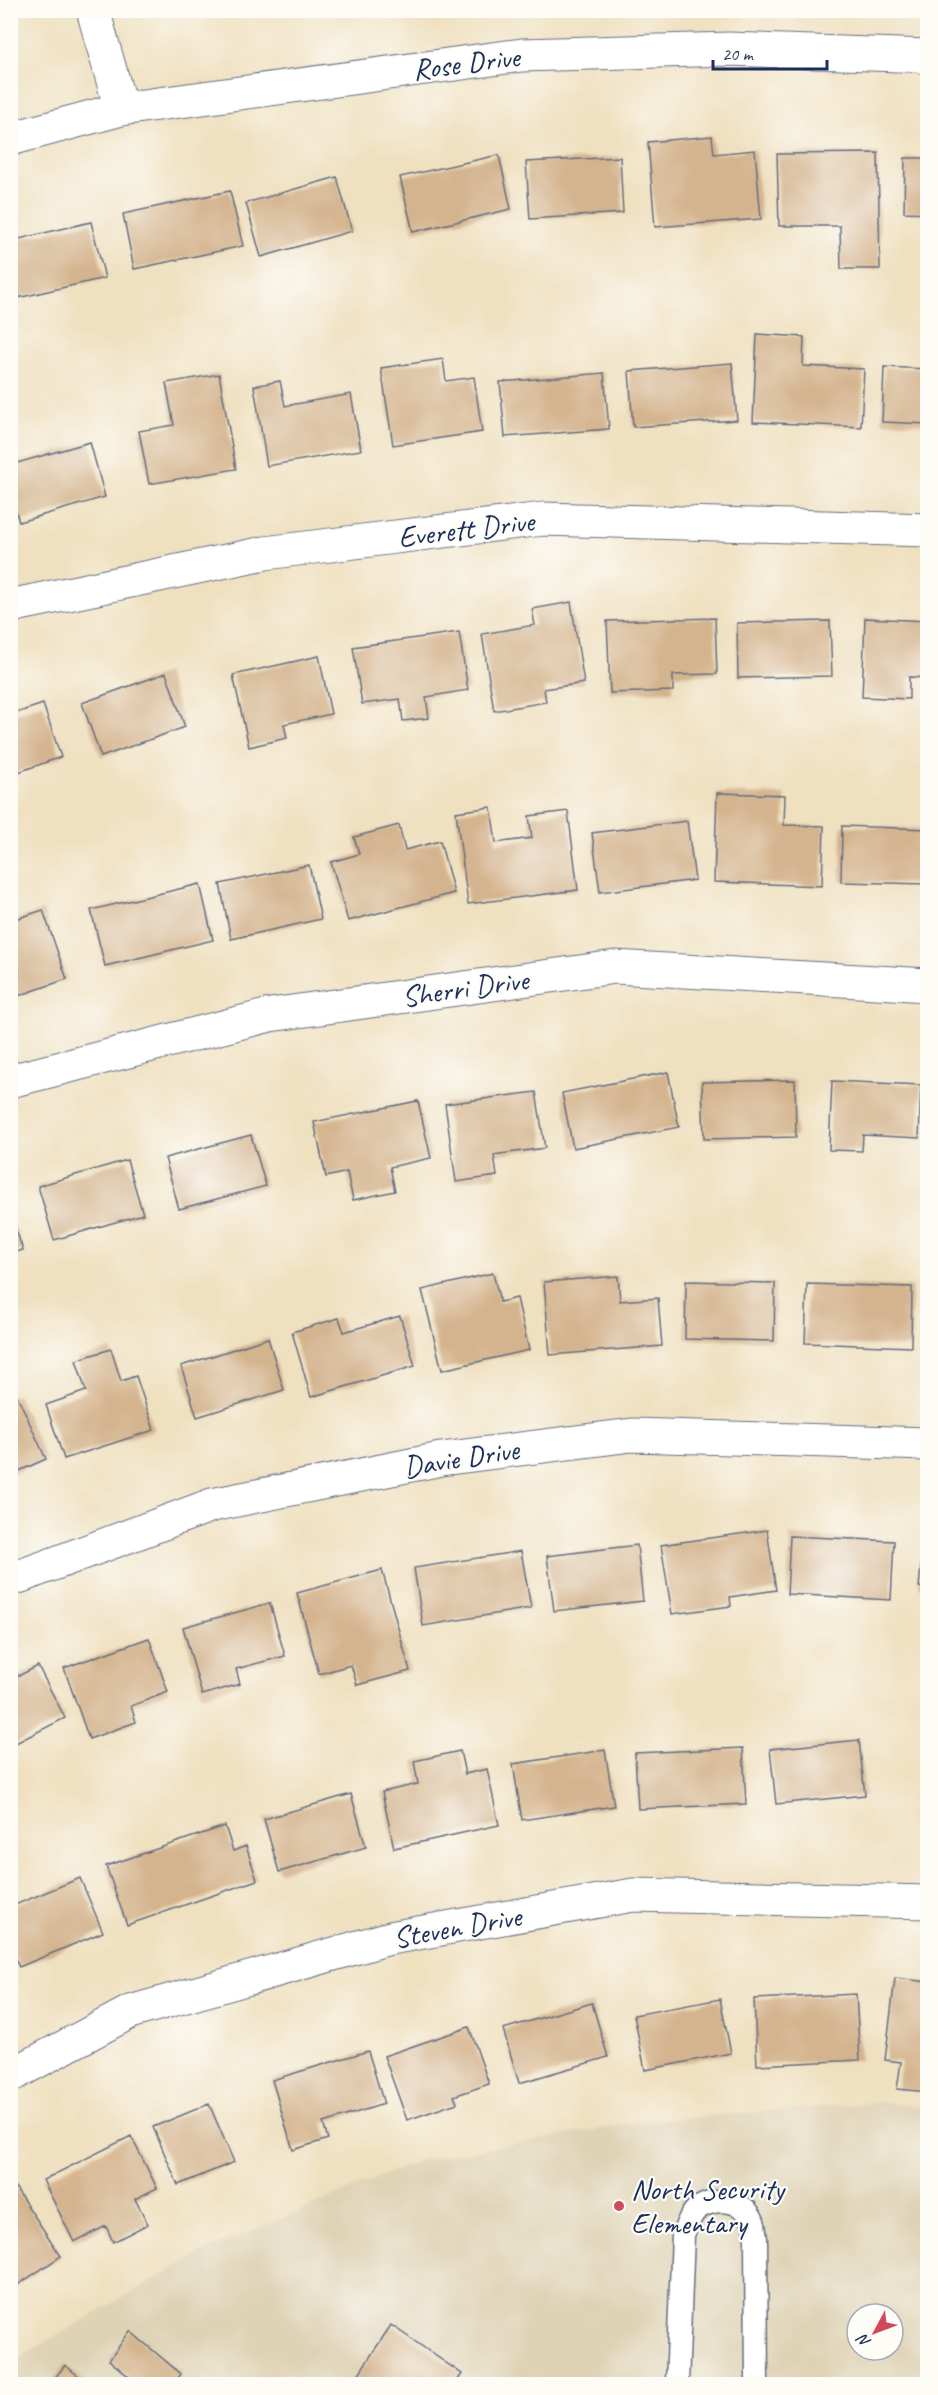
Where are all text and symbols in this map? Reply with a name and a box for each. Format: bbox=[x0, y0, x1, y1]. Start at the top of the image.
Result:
scale bar bbox=[713, 33, 827, 71]
street label: Rose Drive bbox=[411, 37, 524, 88]
text: 20 m bbox=[722, 43, 755, 65]
street label: Everett Drive bbox=[396, 502, 538, 556]
street label: Sherri Drive bbox=[399, 960, 533, 1016]
street label: Davie Drive bbox=[401, 1430, 523, 1486]
street label: Steven Drive bbox=[390, 1897, 526, 1957]
place label: North Security Elementary bbox=[631, 2170, 787, 2242]
marker: North Security Elementary bbox=[612, 2199, 626, 2213]
north arrow bbox=[845, 2302, 905, 2362]
text: N bbox=[852, 2329, 875, 2351]

